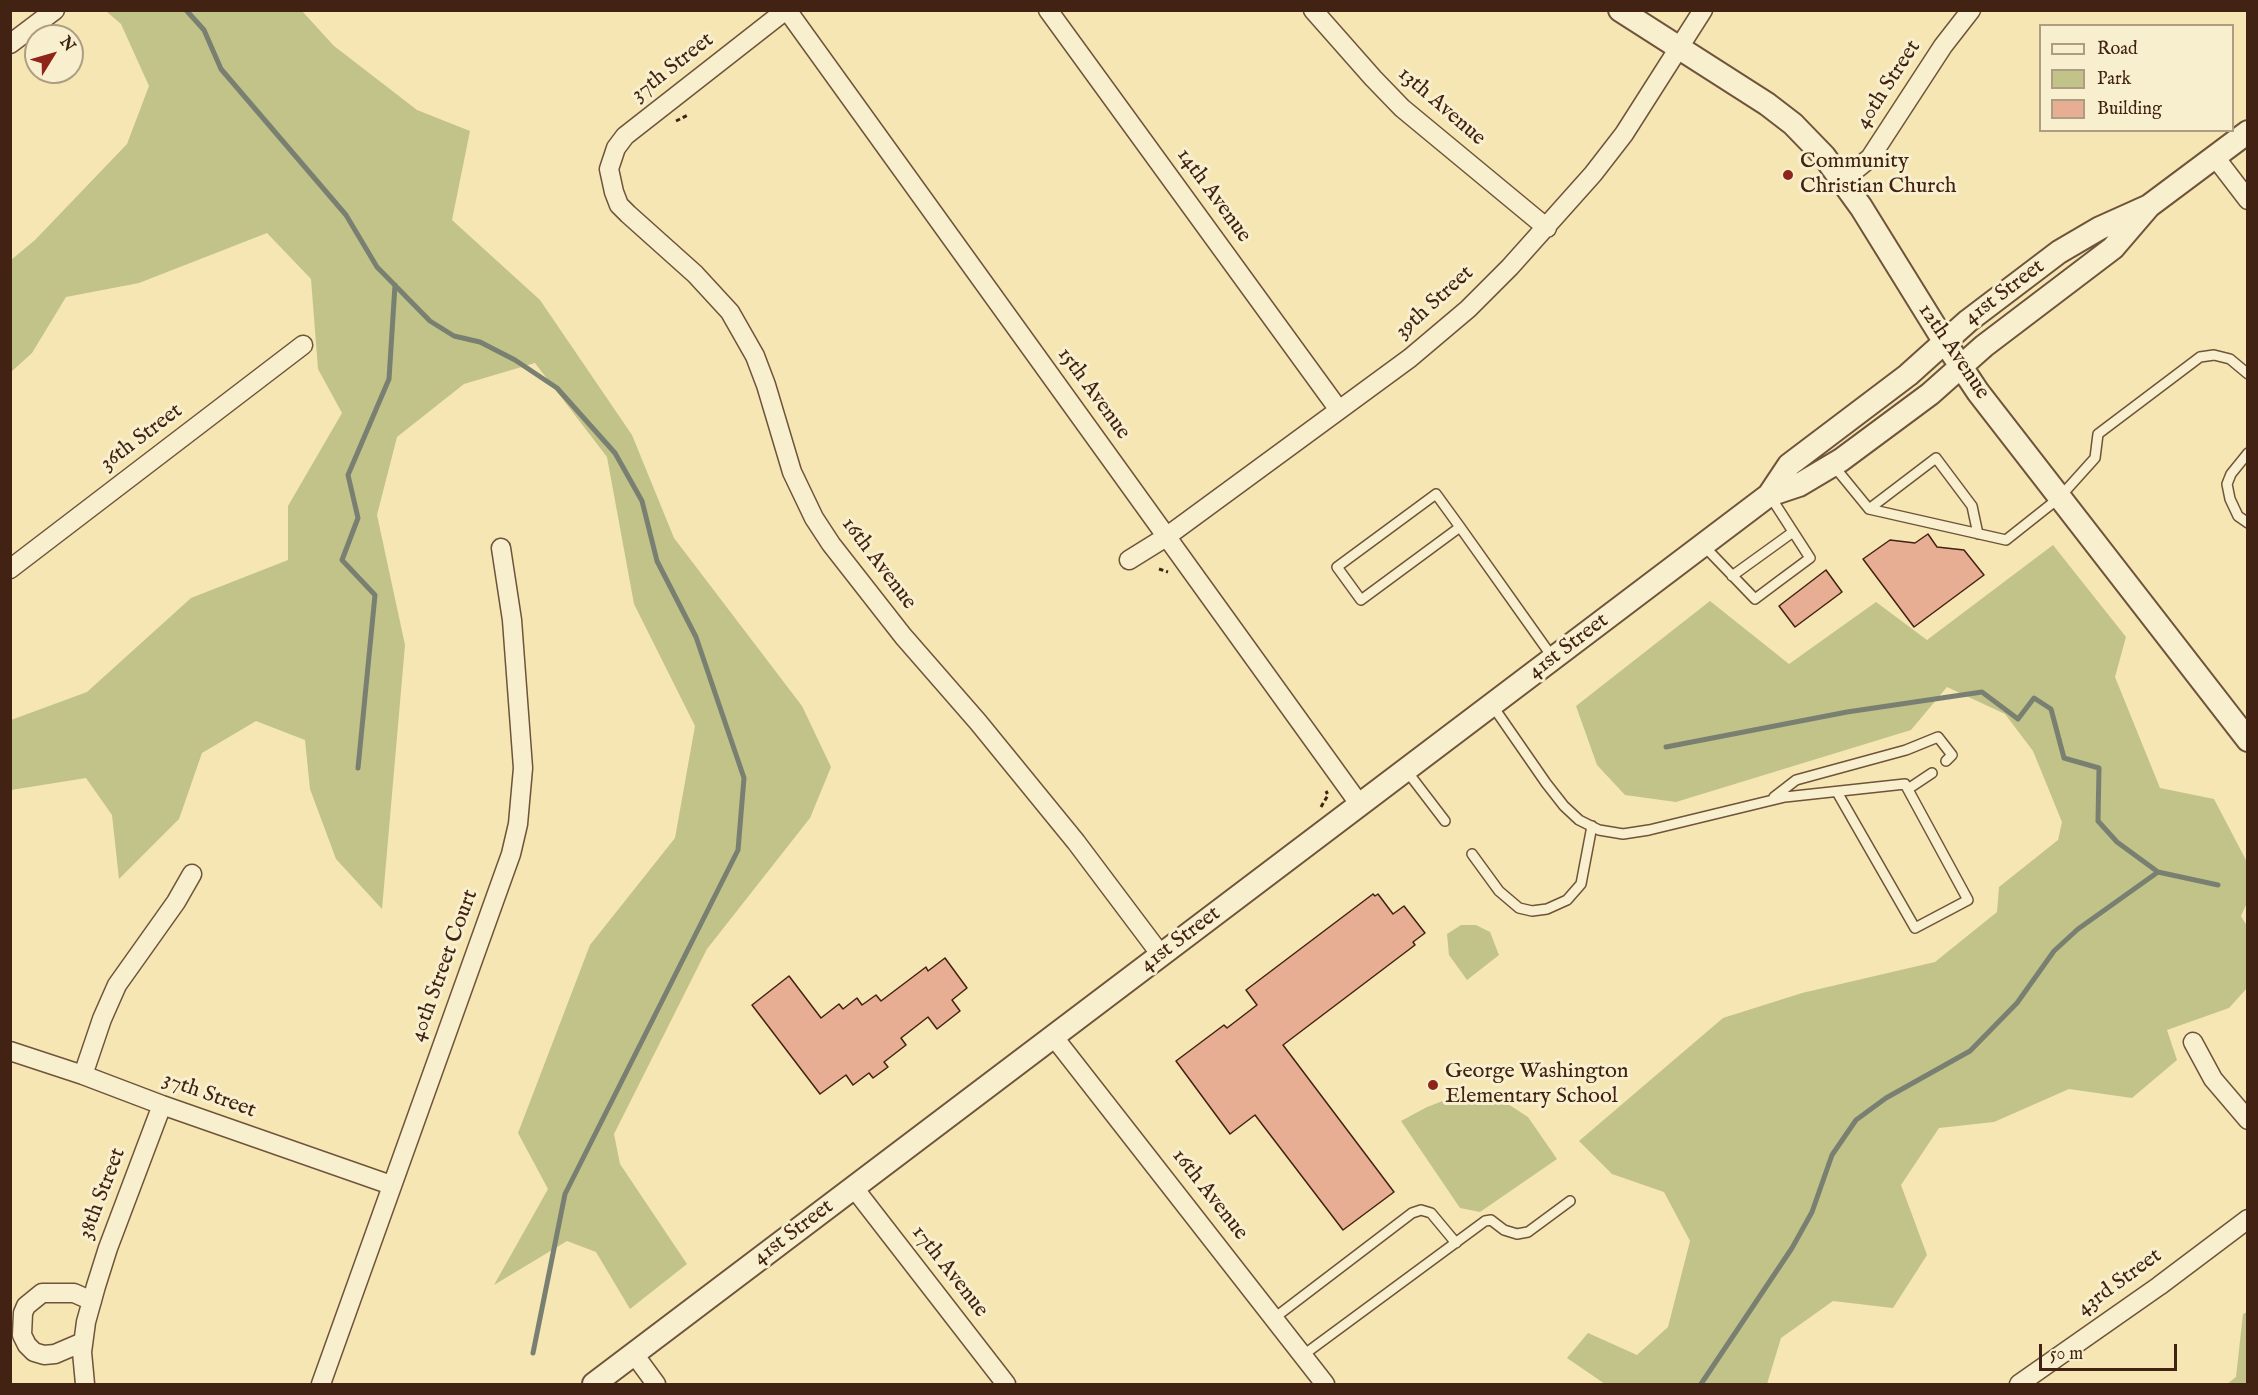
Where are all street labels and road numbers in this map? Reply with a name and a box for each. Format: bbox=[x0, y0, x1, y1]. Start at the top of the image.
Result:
street label: 37th Street bbox=[627, 28, 719, 108]
street label: 40th Street bbox=[1851, 36, 1927, 134]
street label: 13th Avenue bbox=[1392, 62, 1490, 152]
street label: 14th Avenue bbox=[1170, 144, 1256, 248]
street label: 41st Street bbox=[1960, 254, 2050, 332]
street label: 39th Street bbox=[1390, 261, 1480, 345]
street label: 12th Avenue bbox=[1911, 299, 1995, 405]
street label: 15th Avenue bbox=[1051, 343, 1135, 445]
street label: 36th Street bbox=[96, 399, 188, 477]
street label: 16th Avenue bbox=[835, 513, 921, 615]
street label: 41st Street bbox=[1524, 608, 1614, 686]
street label: 40th Street Court bbox=[405, 886, 485, 1046]
street label: 41st Street bbox=[1136, 901, 1226, 979]
street label: 37th Street bbox=[159, 1067, 259, 1125]
street label: 16th Avenue bbox=[1165, 1144, 1253, 1246]
street label: 38th Street bbox=[74, 1145, 132, 1243]
street label: 41st Street bbox=[749, 1194, 839, 1272]
street label: 17th Avenue bbox=[905, 1221, 993, 1323]
street label: 43rd Street bbox=[2072, 1243, 2168, 1323]

